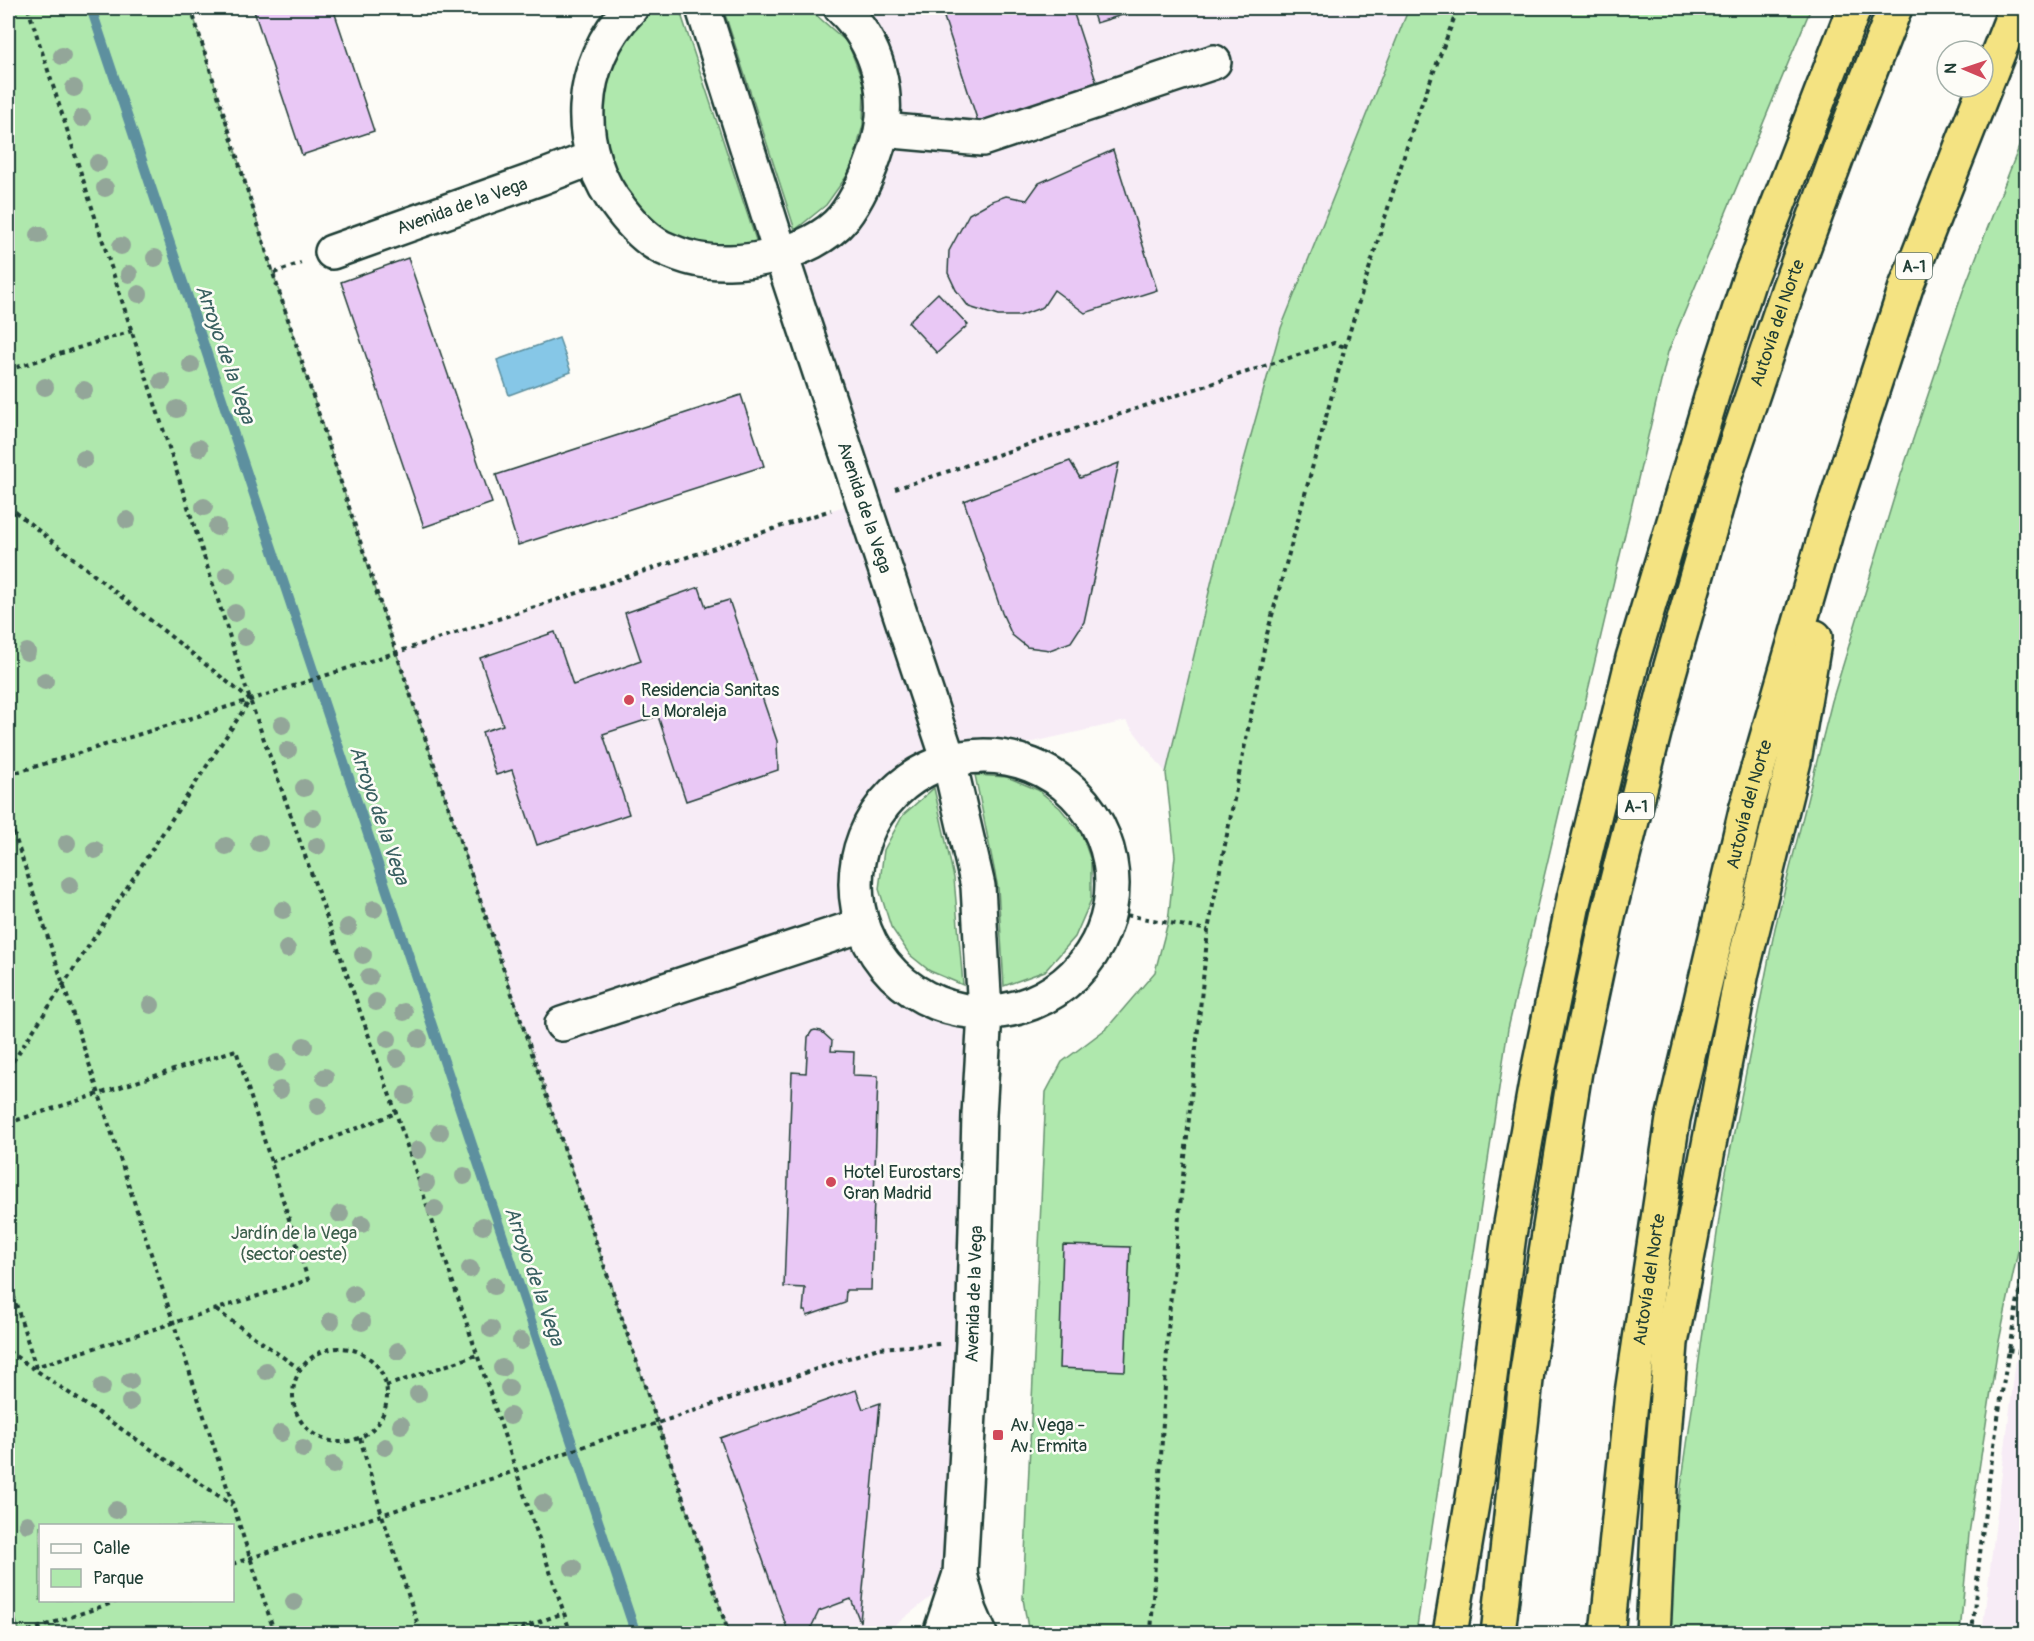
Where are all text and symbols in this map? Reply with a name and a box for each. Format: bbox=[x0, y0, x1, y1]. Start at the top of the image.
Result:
north arrow bbox=[1935, 39, 1995, 99]
text: N bbox=[1941, 63, 1961, 74]
street label: Avenida de la Vega bbox=[394, 172, 531, 240]
road number: A-1 bbox=[1896, 253, 1932, 279]
street label: Autovía del Norte bbox=[1745, 256, 1810, 390]
water label: Arroyo de la Vega bbox=[190, 282, 262, 428]
street label: Avenida de la Vega bbox=[832, 439, 897, 576]
place label: Residencia Sanitas La Moraleja bbox=[641, 679, 779, 723]
marker: Residencia Sanitas La Moraleja bbox=[622, 693, 636, 707]
street label: Autovía del Norte bbox=[1721, 737, 1778, 871]
water label: Arroyo de la Vega bbox=[344, 743, 416, 889]
road number: A-1 bbox=[1618, 793, 1654, 819]
place label: Hotel Eurostars Gran Madrid bbox=[843, 1161, 961, 1205]
marker: Hotel Eurostars Gran Madrid bbox=[824, 1175, 838, 1189]
water label: Arroyo de la Vega bbox=[499, 1204, 571, 1350]
street label: Autovía del Norte bbox=[1628, 1212, 1671, 1347]
park label: Jardín de la Vega (sector oeste) bbox=[231, 1222, 357, 1266]
street label: Avenida de la Vega bbox=[961, 1225, 988, 1363]
place label: Av. Vega - Av. Ermita bbox=[1010, 1414, 1087, 1458]
marker: Av. Vega - Av. Ermita bbox=[991, 1428, 1005, 1442]
legend bbox=[39, 1524, 234, 1602]
text: Calle bbox=[93, 1537, 130, 1560]
text: Parque bbox=[93, 1567, 143, 1590]

